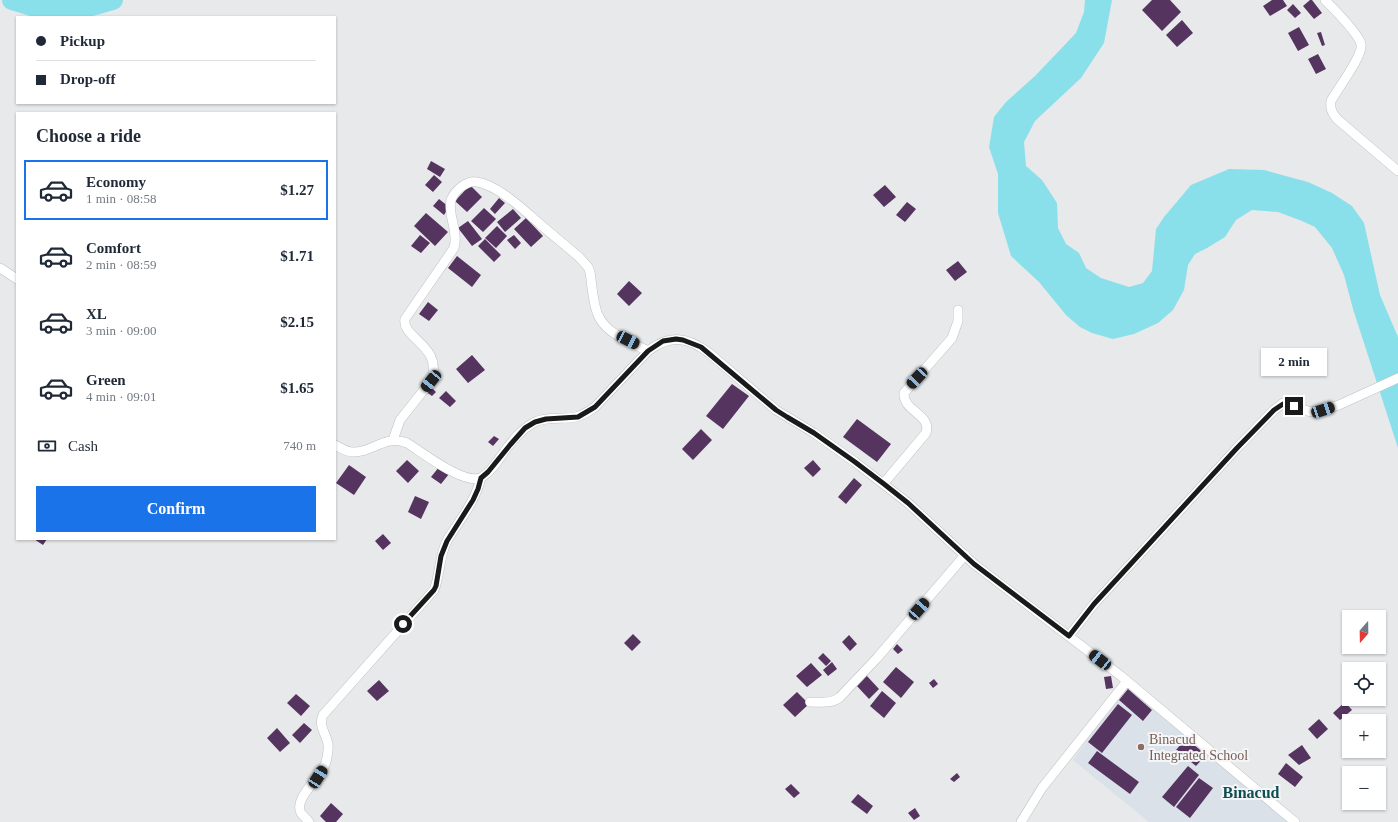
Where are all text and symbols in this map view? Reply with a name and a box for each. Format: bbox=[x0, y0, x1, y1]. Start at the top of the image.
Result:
text: Pickup bbox=[60, 33, 105, 49]
text: Drop-off bbox=[60, 71, 116, 87]
text: Choose a ride bbox=[36, 126, 141, 146]
icon: car bbox=[38, 172, 74, 208]
text: Economy bbox=[86, 174, 146, 190]
text: $1.27 bbox=[280, 182, 314, 198]
text: 1 min · 08:58 bbox=[86, 191, 156, 206]
icon: car bbox=[38, 238, 74, 274]
text: Comfort bbox=[86, 240, 141, 256]
text: $1.71 bbox=[280, 248, 314, 264]
text: 2 min · 08:59 bbox=[86, 257, 156, 272]
icon: car bbox=[38, 304, 74, 340]
text: XL bbox=[86, 306, 107, 322]
text: $2.15 bbox=[280, 314, 314, 330]
text: 3 min · 09:00 bbox=[86, 323, 156, 338]
car bbox=[615, 329, 641, 351]
callout: 2 min bbox=[1261, 348, 1327, 376]
text: 2 min bbox=[1278, 354, 1310, 369]
car bbox=[904, 365, 930, 391]
car bbox=[419, 368, 443, 394]
icon: car bbox=[38, 370, 74, 406]
text: Green bbox=[86, 372, 126, 388]
text: $1.65 bbox=[280, 380, 314, 396]
text: 4 min · 09:01 bbox=[86, 389, 156, 404]
route end bbox=[1285, 397, 1303, 415]
car bbox=[1310, 401, 1336, 419]
icon: cash bbox=[36, 435, 58, 457]
text: Cash bbox=[68, 438, 98, 454]
text: 740 m bbox=[283, 438, 316, 453]
button: Confirm bbox=[36, 486, 316, 532]
car bbox=[907, 596, 931, 622]
north arrow bbox=[1342, 610, 1386, 654]
map controls bbox=[1342, 610, 1386, 810]
route start bbox=[394, 615, 412, 633]
car bbox=[1087, 648, 1113, 672]
button: locate bbox=[1342, 662, 1386, 706]
button: + bbox=[1342, 714, 1386, 758]
place label: Binacud Integrated School bbox=[1149, 732, 1248, 763]
marker: Binacud Integrated School bbox=[1136, 742, 1146, 752]
car bbox=[306, 764, 330, 790]
button: − bbox=[1342, 766, 1386, 810]
district label: Binacud bbox=[1223, 784, 1280, 801]

